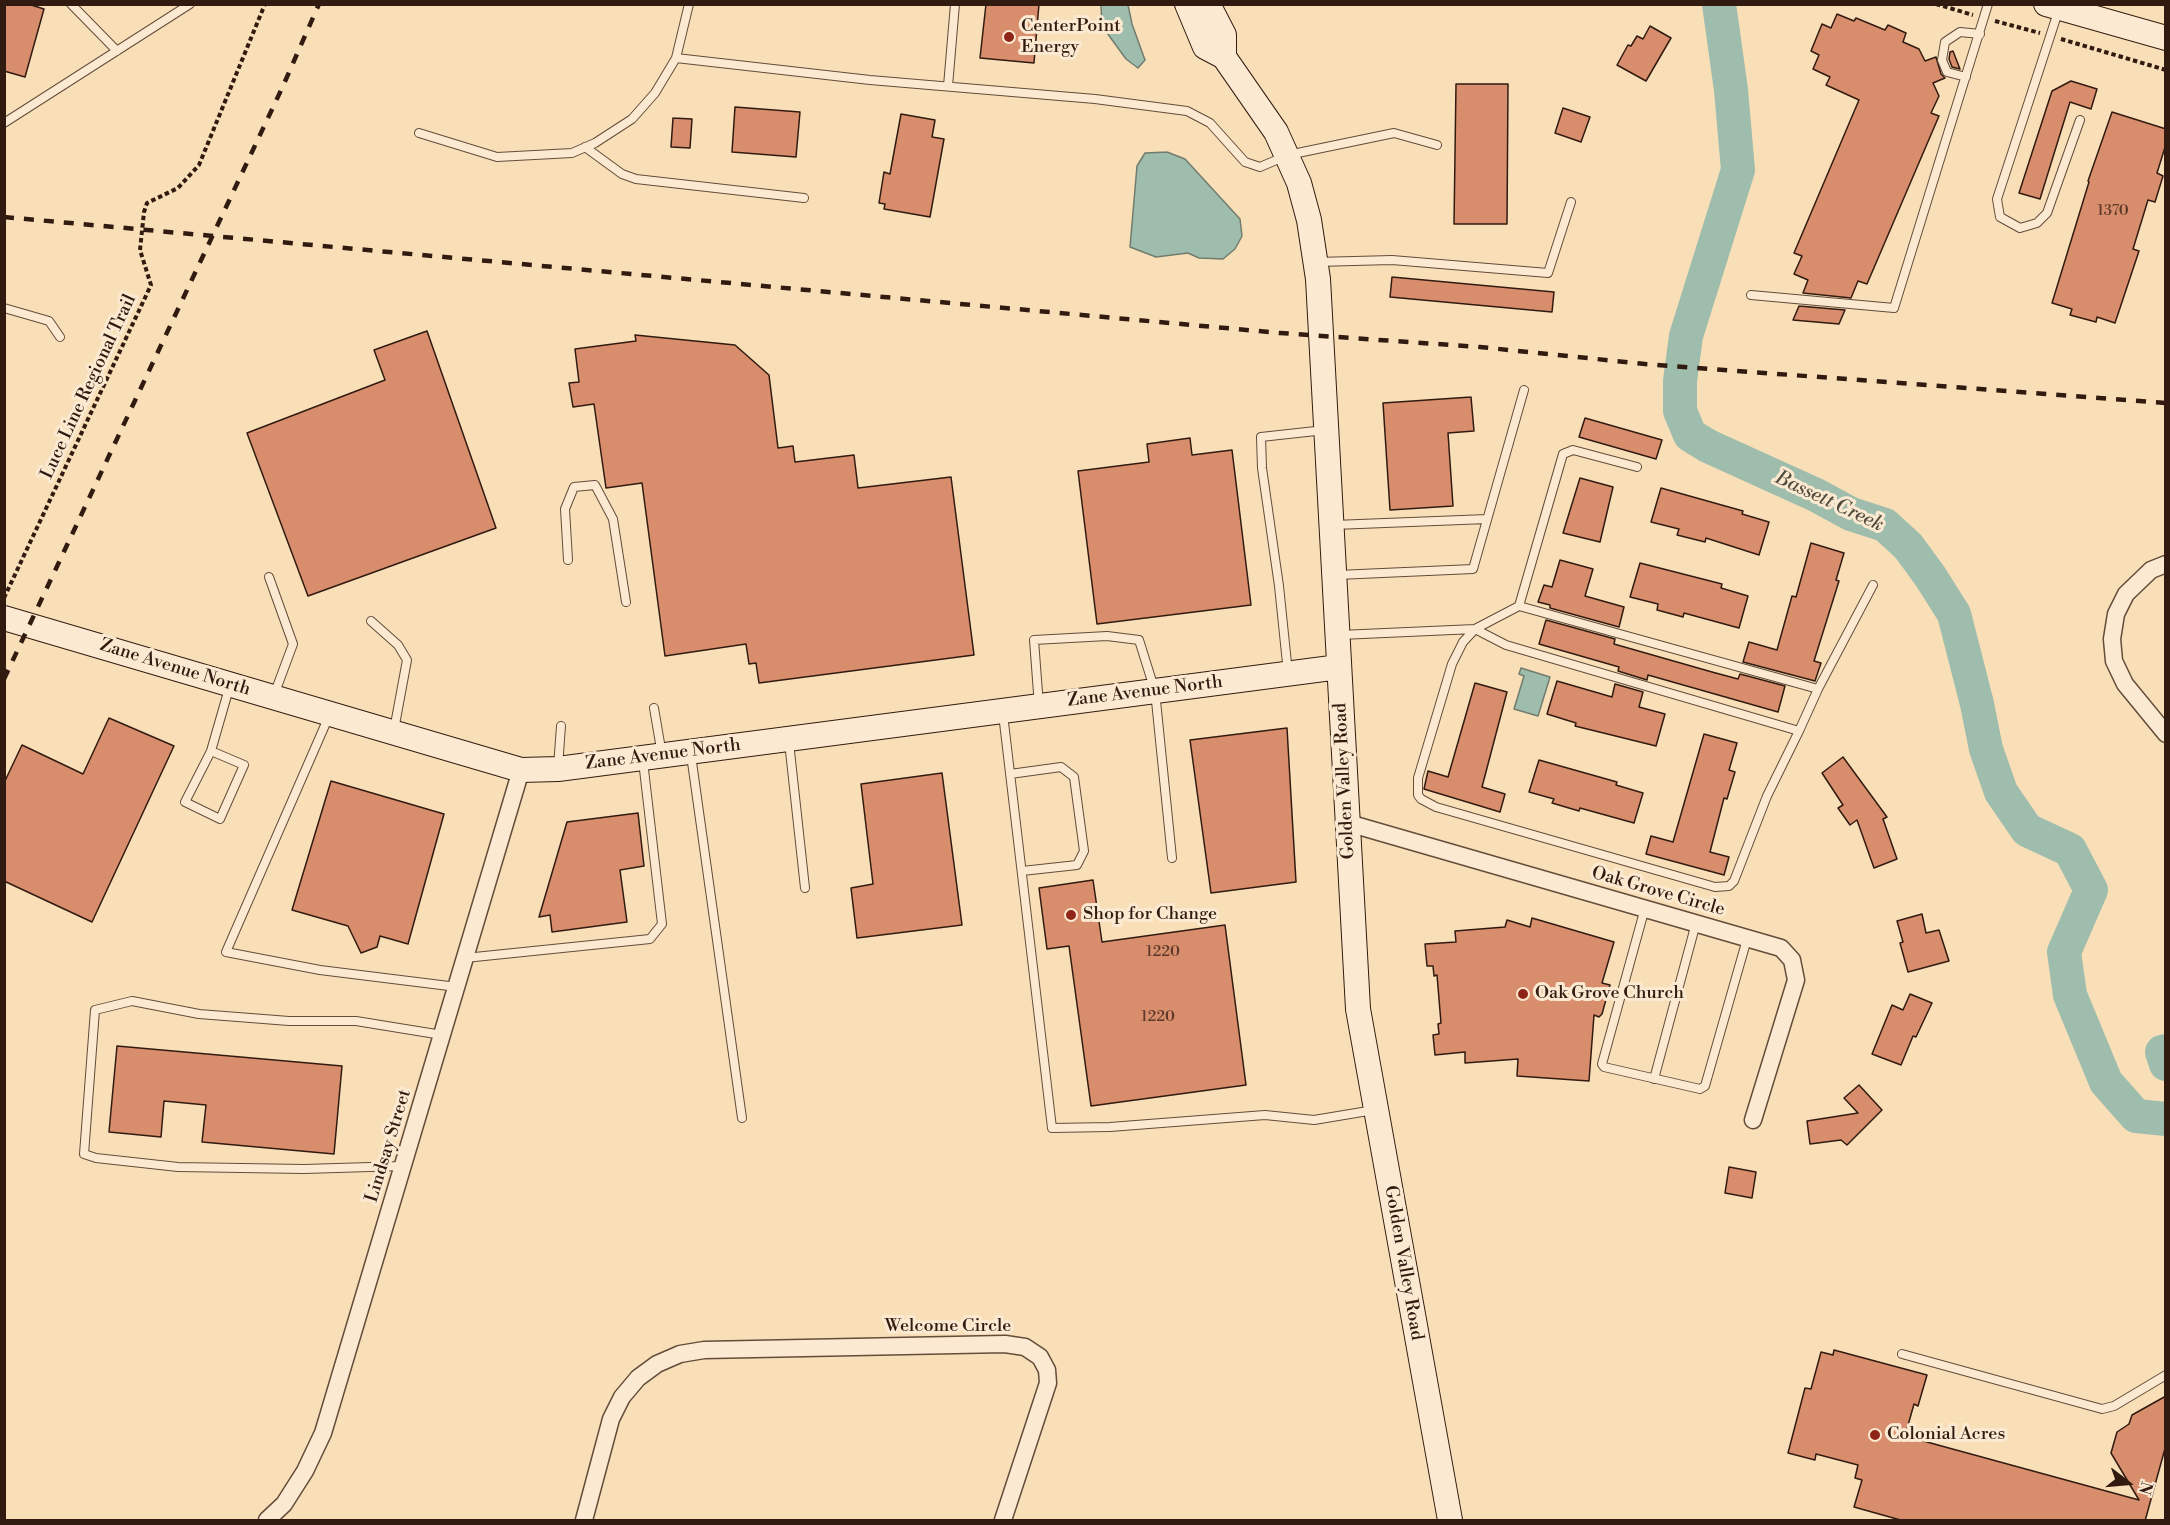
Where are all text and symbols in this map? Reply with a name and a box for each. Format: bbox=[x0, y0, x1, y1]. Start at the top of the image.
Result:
place label: CenterPoint Energy bbox=[1021, 16, 1121, 58]
marker: CenterPoint Energy bbox=[1002, 30, 1016, 44]
house number: 1370 bbox=[2097, 202, 2129, 220]
street label: Luce Line Regional Trail bbox=[37, 291, 141, 483]
water label: Bassett Creek bbox=[1771, 466, 1887, 538]
street label: Zane Avenue North bbox=[97, 635, 253, 701]
street label: Zane Avenue North bbox=[1066, 672, 1224, 712]
street label: Golden Valley Road bbox=[1330, 702, 1360, 860]
street label: Zane Avenue North bbox=[584, 735, 742, 775]
street label: Oak Grove Circle bbox=[1589, 863, 1727, 921]
place label: Shop for Change bbox=[1083, 904, 1217, 926]
marker: Shop for Change bbox=[1064, 908, 1078, 922]
house number: 1220 bbox=[1146, 943, 1180, 961]
place label: Oak Grove Church bbox=[1535, 983, 1684, 1005]
marker: Oak Grove Church bbox=[1516, 987, 1530, 1001]
house number: 1220 bbox=[1141, 1008, 1175, 1026]
street label: Lindsay Street bbox=[362, 1087, 416, 1205]
street label: Golden Valley Road bbox=[1379, 1184, 1427, 1342]
street label: Welcome Circle bbox=[885, 1316, 1011, 1338]
place label: Colonial Acres bbox=[1887, 1424, 2005, 1446]
marker: Colonial Acres bbox=[1868, 1428, 1882, 1442]
north arrow bbox=[2098, 1453, 2158, 1513]
text: N bbox=[2134, 1479, 2157, 1497]

